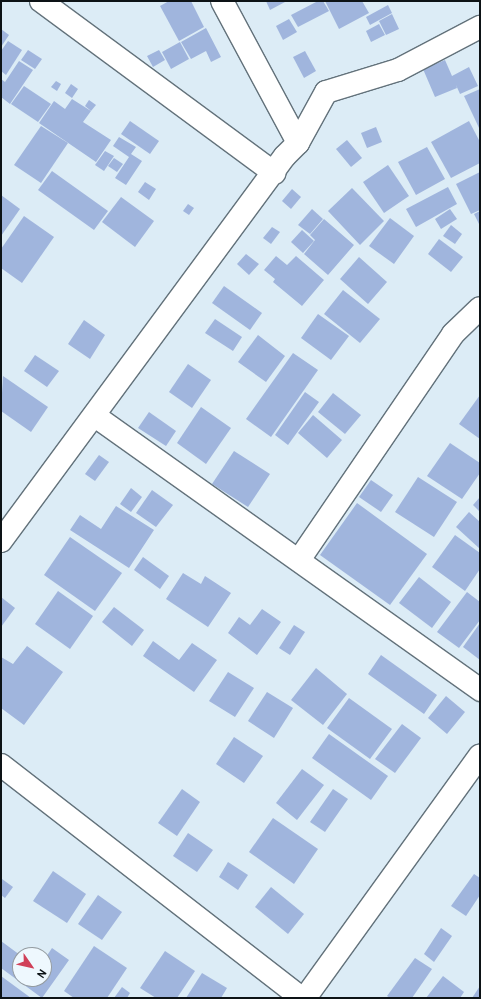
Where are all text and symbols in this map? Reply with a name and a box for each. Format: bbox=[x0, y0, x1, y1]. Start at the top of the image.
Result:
north arrow bbox=[12, 947, 52, 987]
text: N bbox=[33, 966, 49, 980]

